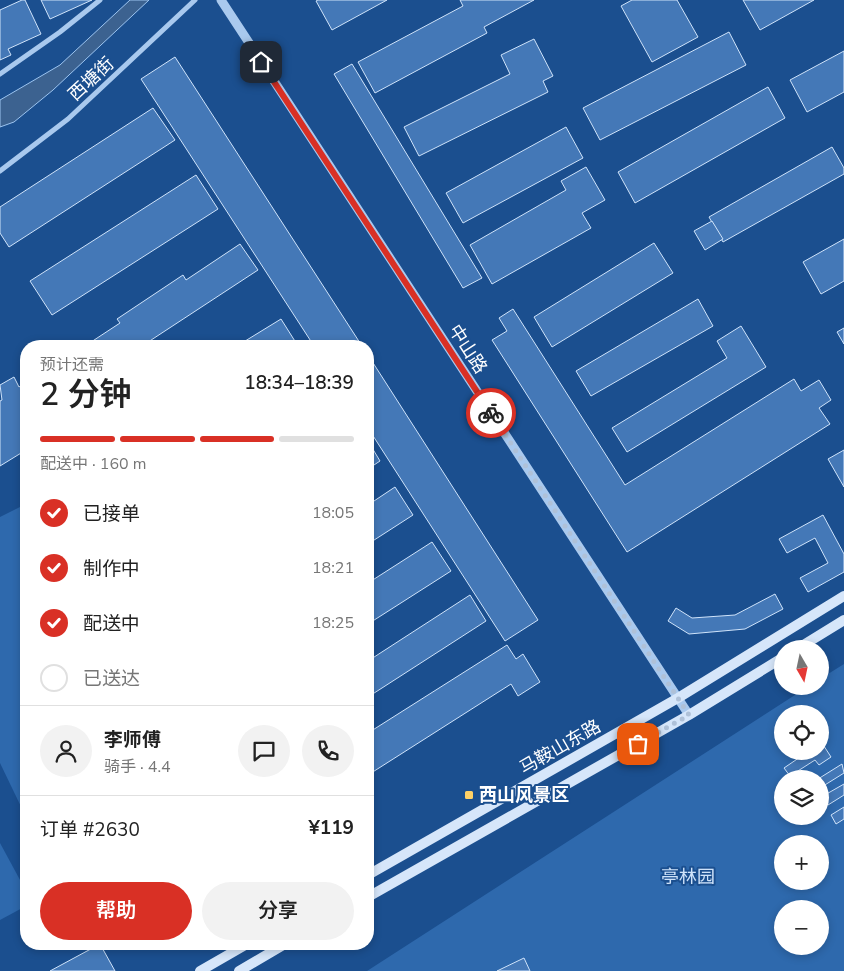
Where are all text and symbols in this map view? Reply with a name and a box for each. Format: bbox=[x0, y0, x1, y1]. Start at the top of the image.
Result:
pin bbox=[240, 41, 282, 83]
icon: home bbox=[247, 48, 275, 76]
street label: 西塘街 bbox=[63, 52, 119, 106]
street label: 中山路 bbox=[443, 320, 493, 378]
text: 预计还需 bbox=[40, 354, 104, 376]
text: 18:34–18:39 bbox=[244, 370, 354, 396]
text: 2 分钟 bbox=[40, 373, 132, 416]
courier bbox=[466, 388, 516, 438]
icon: bike bbox=[477, 399, 505, 427]
text: 配送中 · 160 m bbox=[40, 453, 146, 475]
icon: check bbox=[40, 499, 68, 527]
text: 已接单 bbox=[83, 501, 140, 527]
text: 18:05 bbox=[312, 502, 354, 524]
icon: check bbox=[40, 554, 68, 582]
text: 制作中 bbox=[83, 556, 140, 582]
text: 18:21 bbox=[312, 557, 354, 579]
icon: check bbox=[40, 609, 68, 637]
text: 配送中 bbox=[83, 611, 140, 637]
text: 18:25 bbox=[312, 612, 354, 634]
north arrow bbox=[774, 640, 829, 695]
map controls bbox=[774, 640, 829, 955]
text: 已送达 bbox=[83, 666, 140, 692]
button: locate bbox=[774, 705, 829, 760]
street label: 马鞍山东路 bbox=[515, 714, 605, 780]
pin bbox=[617, 723, 659, 765]
button: person bbox=[40, 725, 92, 777]
button: chat bbox=[238, 725, 290, 777]
button: phone bbox=[302, 725, 354, 777]
text: 李师傅 bbox=[104, 727, 161, 753]
icon: bag bbox=[624, 730, 652, 758]
text: 骑手 · 4.4 bbox=[104, 756, 171, 778]
button: layers bbox=[774, 770, 829, 825]
place label: 西山风景区 bbox=[479, 783, 569, 807]
marker: 西山风景区 bbox=[463, 789, 475, 801]
text: ¥119 bbox=[308, 815, 354, 841]
text: 订单 #2630 bbox=[40, 817, 140, 843]
button: + bbox=[774, 835, 829, 890]
park label: 亭林园 bbox=[661, 865, 715, 889]
button: 帮助 bbox=[40, 882, 192, 940]
button: 分享 bbox=[202, 882, 354, 940]
button: − bbox=[774, 900, 829, 955]

